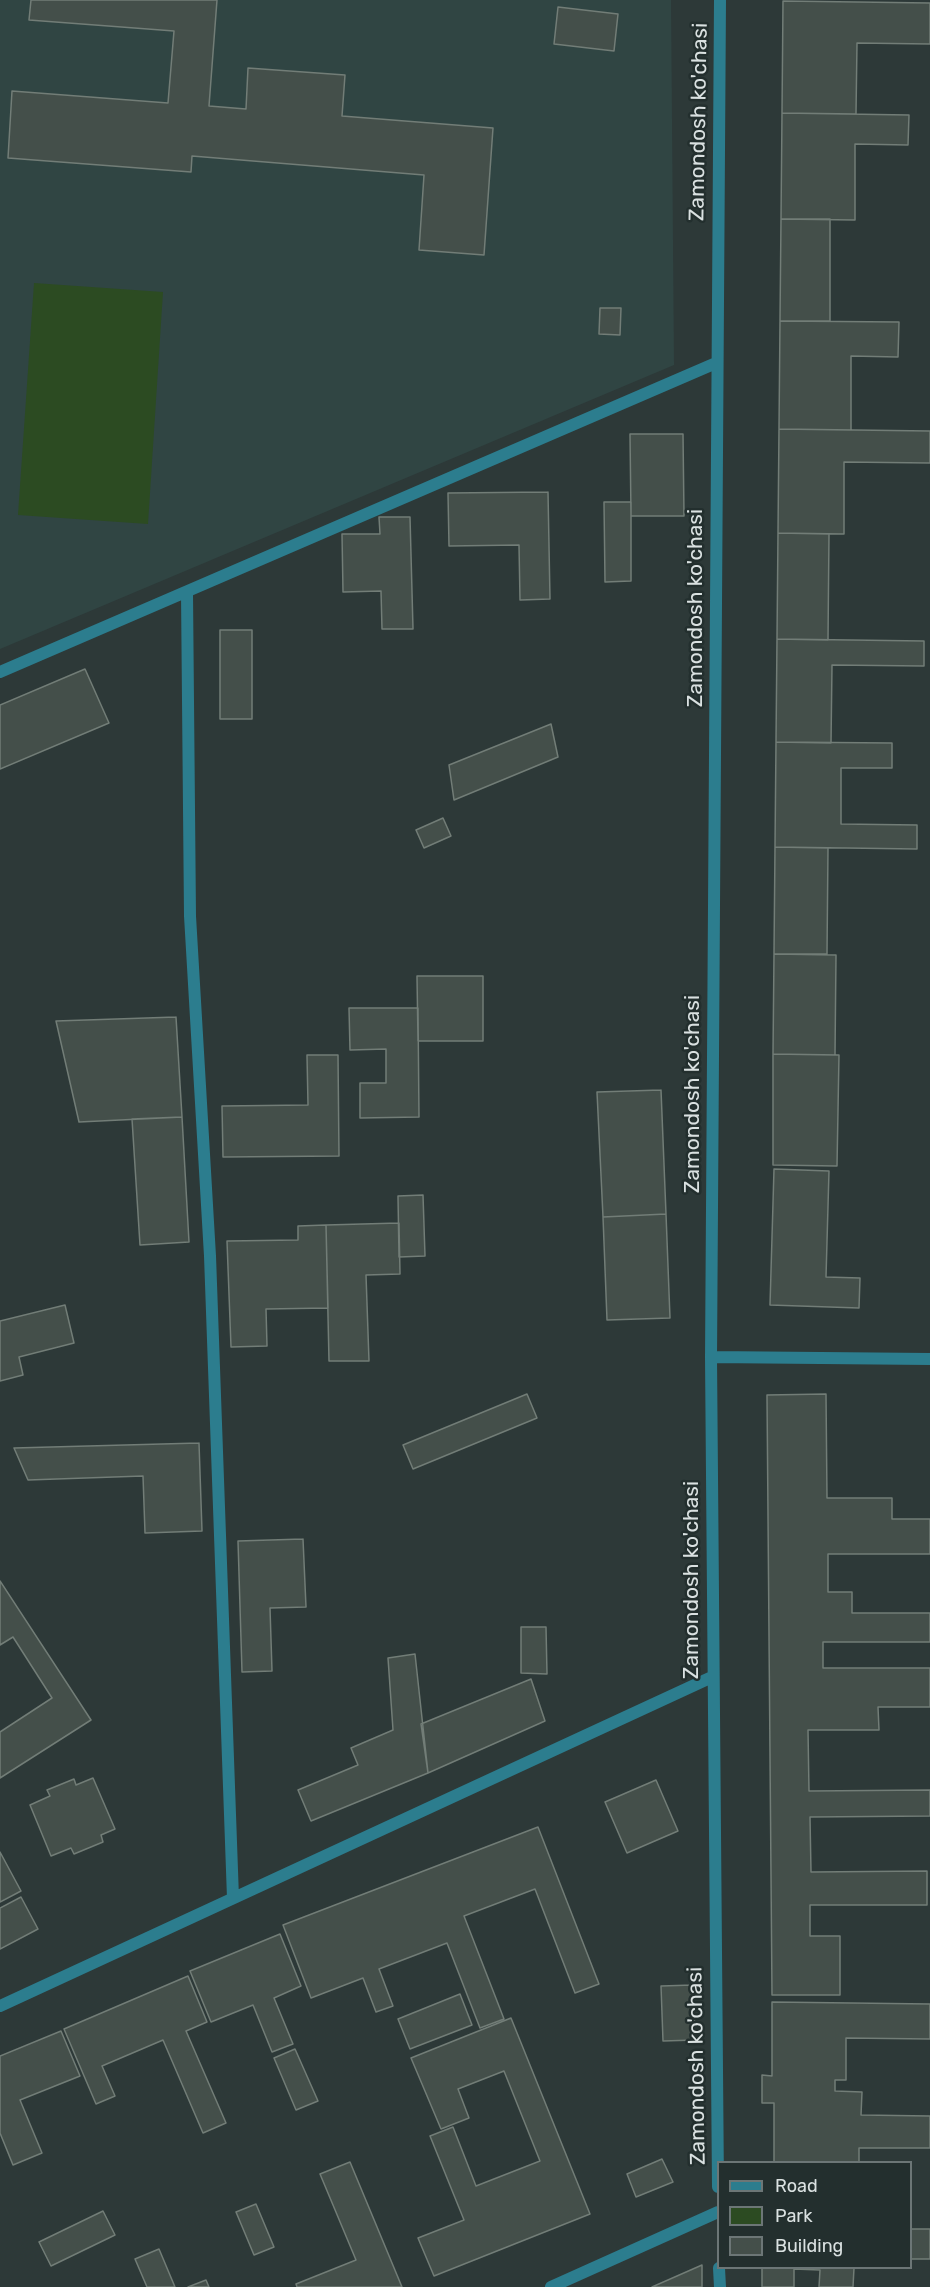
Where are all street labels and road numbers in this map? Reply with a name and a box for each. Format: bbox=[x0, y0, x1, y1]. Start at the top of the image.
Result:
street label: Zamondosh ko'chasi bbox=[685, 23, 713, 221]
street label: Zamondosh ko'chasi bbox=[683, 509, 709, 707]
street label: Zamondosh ko'chasi bbox=[680, 995, 706, 1193]
street label: Zamondosh ko'chasi bbox=[679, 1481, 705, 1679]
street label: Zamondosh ko'chasi bbox=[683, 1967, 711, 2165]

